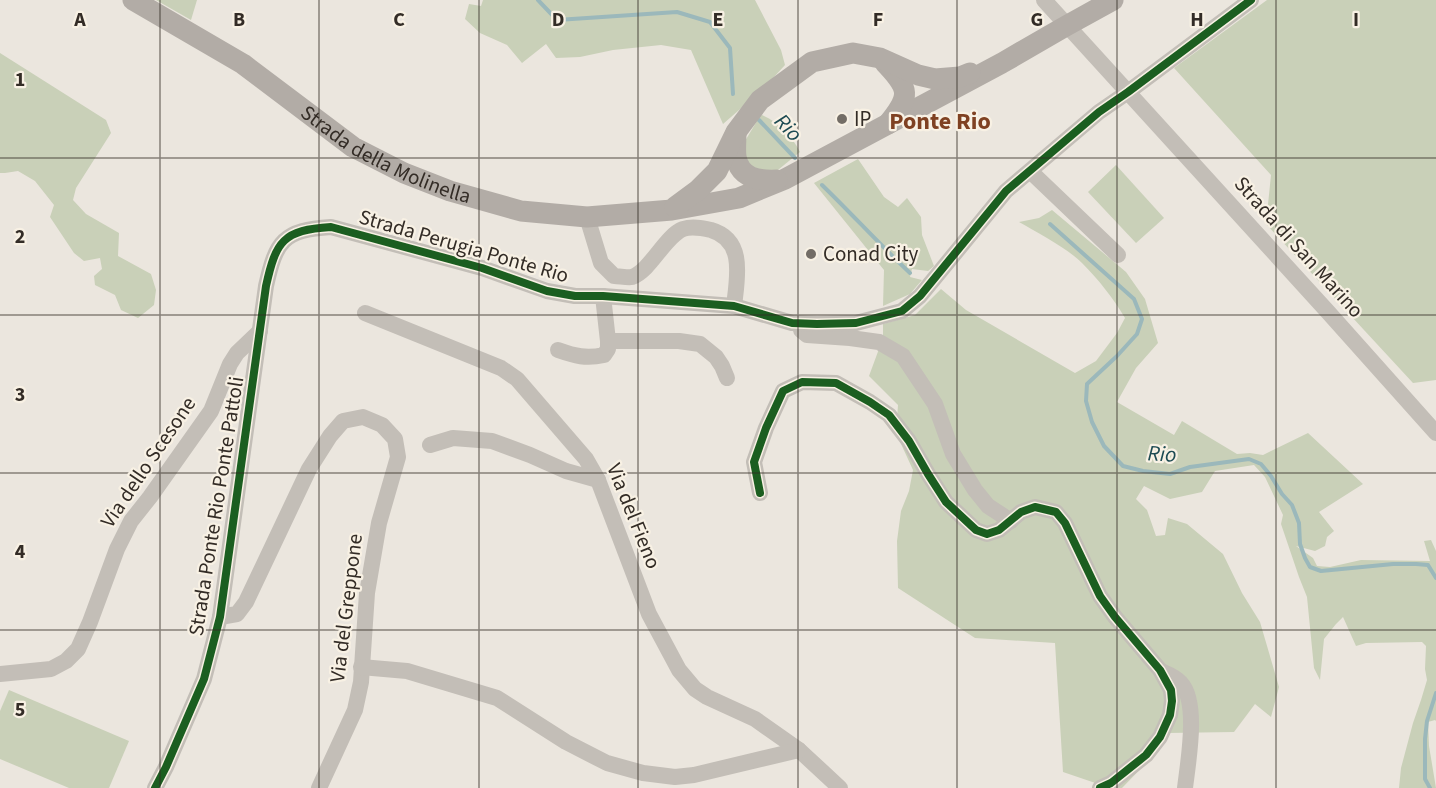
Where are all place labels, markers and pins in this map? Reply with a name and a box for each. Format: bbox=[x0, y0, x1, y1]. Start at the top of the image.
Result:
place label: IP bbox=[854, 104, 871, 134]
marker: IP bbox=[835, 112, 849, 126]
place label: Conad City bbox=[823, 239, 919, 269]
marker: Conad City bbox=[804, 247, 818, 261]

